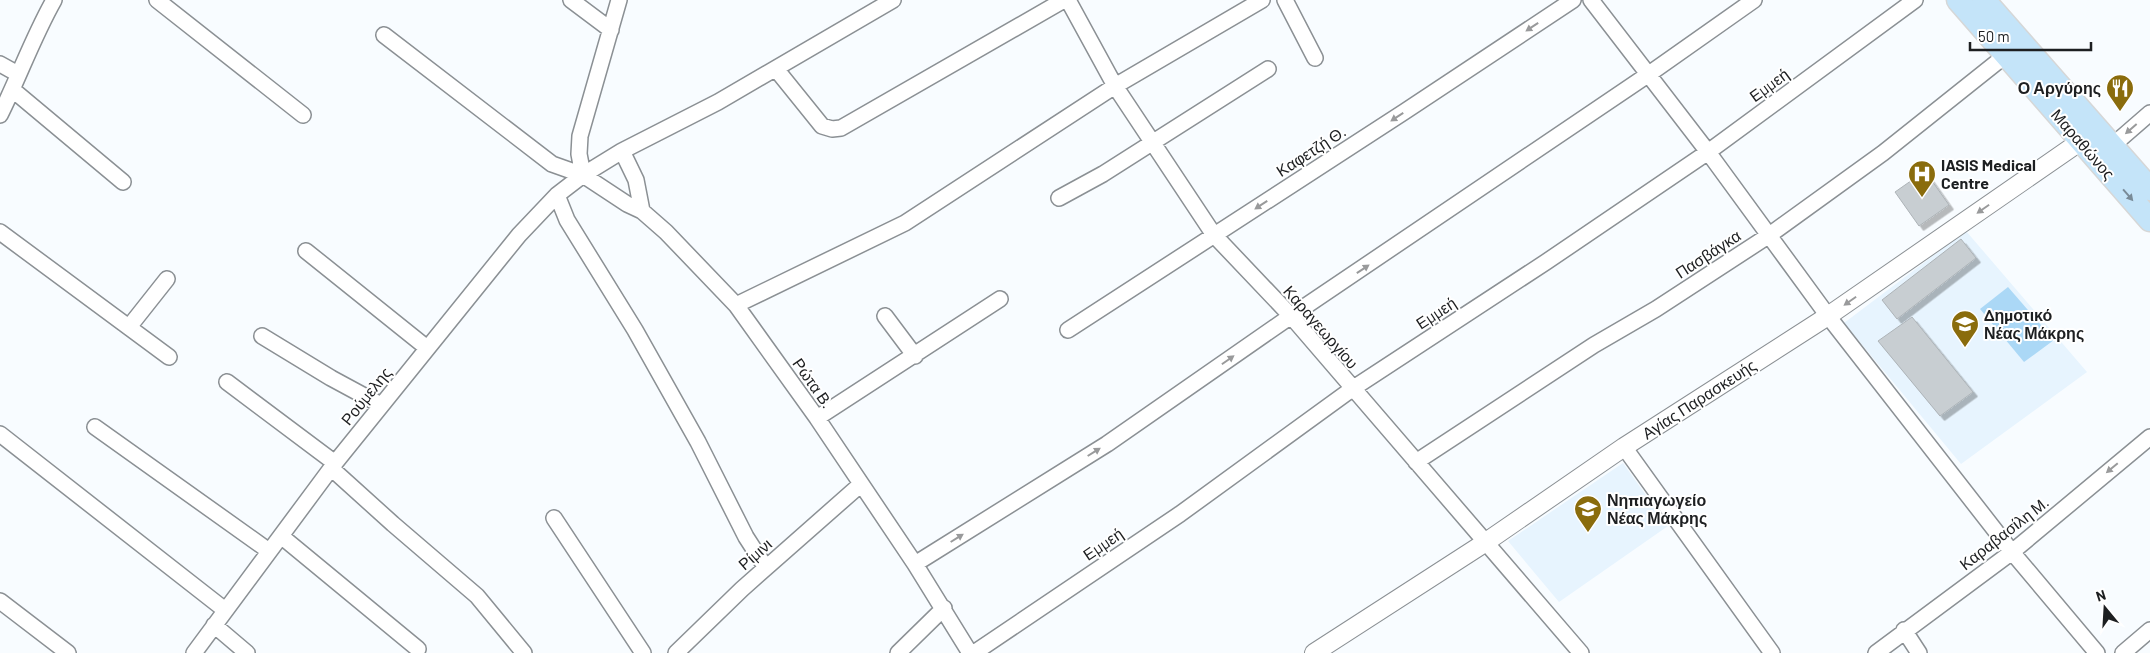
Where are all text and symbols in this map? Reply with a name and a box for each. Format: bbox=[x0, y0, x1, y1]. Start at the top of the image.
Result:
scale bar bbox=[1970, 20, 2091, 52]
one-way arrow bbox=[1526, 22, 1539, 32]
text: 50 m bbox=[1978, 27, 2010, 45]
street label: Εμμεή bbox=[1745, 64, 1792, 105]
restaurant icon: Ο Αργύρης bbox=[2105, 73, 2135, 112]
place label: Ο Αργύρης bbox=[2018, 78, 2101, 98]
street label: Μαραθώνος bbox=[2048, 105, 2119, 183]
one-way arrow bbox=[1390, 112, 1404, 122]
street label: Καφετζή Θ. bbox=[1272, 121, 1350, 181]
one-way arrow bbox=[2125, 124, 2138, 135]
place label: IASIS Medical Centre bbox=[1941, 155, 2036, 192]
hospital icon: IASIS Medical Centre bbox=[1907, 159, 1937, 198]
one-way arrow bbox=[2122, 188, 2134, 200]
one-way arrow bbox=[1254, 200, 1267, 210]
one-way arrow bbox=[1977, 204, 1990, 214]
street label: Πασβάγκα bbox=[1671, 225, 1744, 282]
one-way arrow bbox=[1356, 264, 1369, 273]
street label: Καραγεωργίου bbox=[1280, 281, 1363, 372]
street label: Εμμεή bbox=[1412, 293, 1459, 333]
one-way arrow bbox=[1843, 296, 1856, 306]
place label: Δημοτικό Νέας Μάκρης bbox=[1984, 305, 2084, 343]
school or university icon: Δημοτικό Νέας Μάκρης bbox=[1950, 309, 1980, 348]
street label: Ρώτα Β. bbox=[789, 354, 837, 411]
one-way arrow bbox=[1222, 355, 1235, 365]
street label: Αγίας Παρασκευής bbox=[1638, 355, 1759, 442]
street label: Ρούμελης bbox=[337, 363, 395, 428]
one-way arrow bbox=[1088, 447, 1101, 457]
one-way arrow bbox=[2106, 463, 2119, 474]
place label: Νηπιαγωγείο Νέας Μάκρης bbox=[1607, 490, 1707, 528]
street label: Καραβασίλη Μ. bbox=[1955, 492, 2052, 573]
school or university icon: Νηπιαγωγείο Νέας Μάκρης bbox=[1573, 494, 1603, 533]
street label: Εμμεή bbox=[1079, 523, 1126, 564]
street label: Ρίμινι bbox=[734, 534, 776, 573]
one-way arrow bbox=[950, 534, 963, 543]
north arrow bbox=[2080, 583, 2130, 633]
text: N bbox=[2094, 586, 2108, 605]

